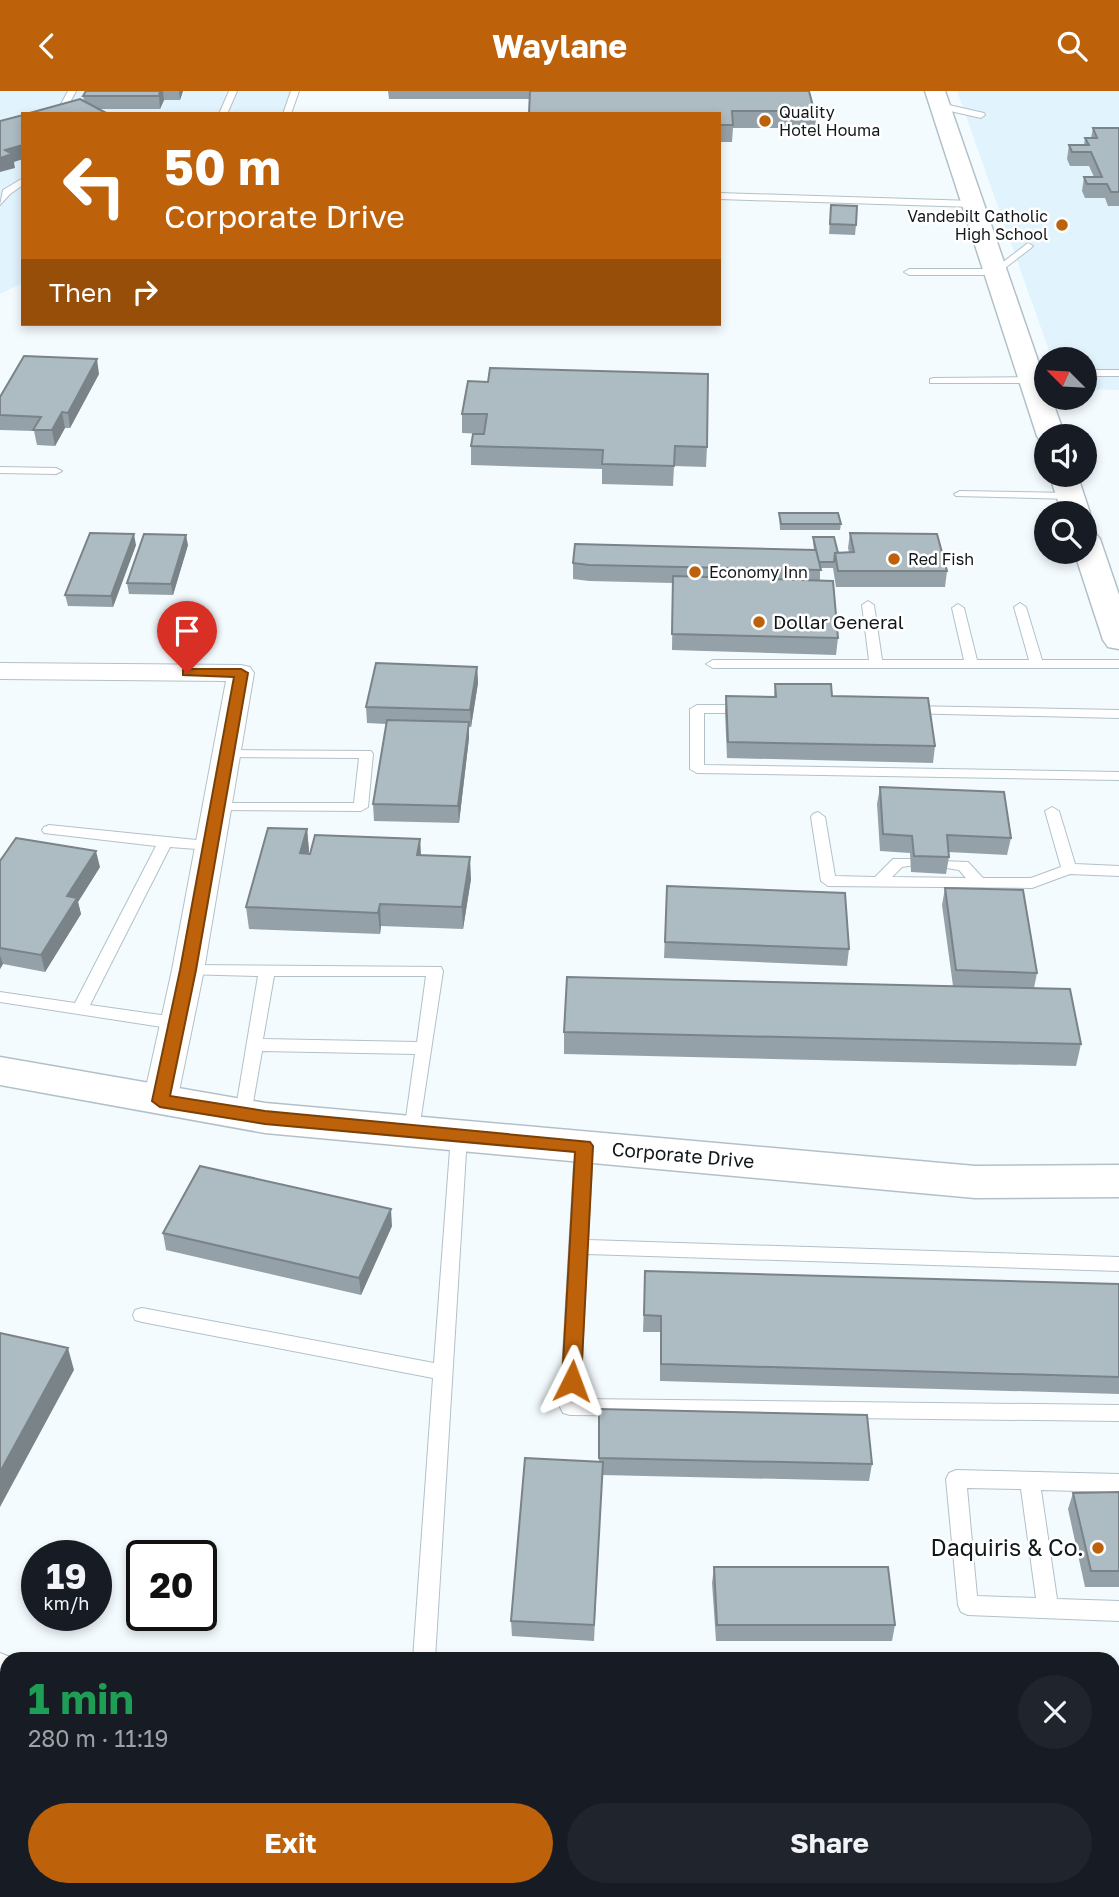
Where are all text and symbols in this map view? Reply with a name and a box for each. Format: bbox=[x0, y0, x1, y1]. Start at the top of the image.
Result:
icon: back bbox=[28, 27, 66, 65]
text: Waylane bbox=[492, 27, 627, 65]
icon: search bbox=[1053, 27, 1091, 65]
place label: Quality Hotel Houma bbox=[779, 102, 880, 140]
marker: Quality Hotel Houma bbox=[757, 113, 773, 129]
text: 50 m bbox=[164, 137, 281, 196]
icon: left bbox=[49, 140, 140, 231]
text: Corporate Drive bbox=[164, 197, 405, 235]
place label: Vandebilt Catholic High School bbox=[907, 206, 1048, 244]
marker: Vandebilt Catholic High School bbox=[1054, 217, 1070, 233]
icon: right bbox=[126, 273, 164, 311]
text: Then bbox=[49, 277, 112, 308]
north arrow bbox=[1034, 347, 1097, 409]
map controls bbox=[1034, 347, 1097, 564]
button: sound bbox=[1034, 424, 1097, 487]
button: search bbox=[1034, 501, 1097, 564]
place label: Red Fish bbox=[908, 549, 974, 569]
marker: Red Fish bbox=[886, 551, 902, 567]
place label: Economy Inn bbox=[709, 562, 808, 582]
marker: Economy Inn bbox=[687, 564, 703, 580]
pin bbox=[157, 601, 217, 673]
place label: Dollar General bbox=[773, 610, 904, 633]
icon: arrive bbox=[168, 612, 206, 650]
marker: Dollar General bbox=[751, 614, 767, 630]
street label: Corporate Drive bbox=[611, 1137, 755, 1172]
position arrow bbox=[535, 1344, 609, 1418]
place label: Daquiris & Co. bbox=[931, 1533, 1084, 1561]
speed limit sign: 20 bbox=[126, 1540, 217, 1631]
marker: Daquiris & Co. bbox=[1090, 1540, 1106, 1556]
text: 19 bbox=[46, 1555, 87, 1597]
text: km/h bbox=[44, 1592, 89, 1614]
text: 1 min bbox=[28, 1673, 134, 1723]
button: close bbox=[1018, 1675, 1092, 1749]
text: 280 m · 11:19 bbox=[28, 1724, 168, 1752]
button: Exit bbox=[28, 1803, 553, 1883]
button: Share bbox=[567, 1803, 1092, 1883]

